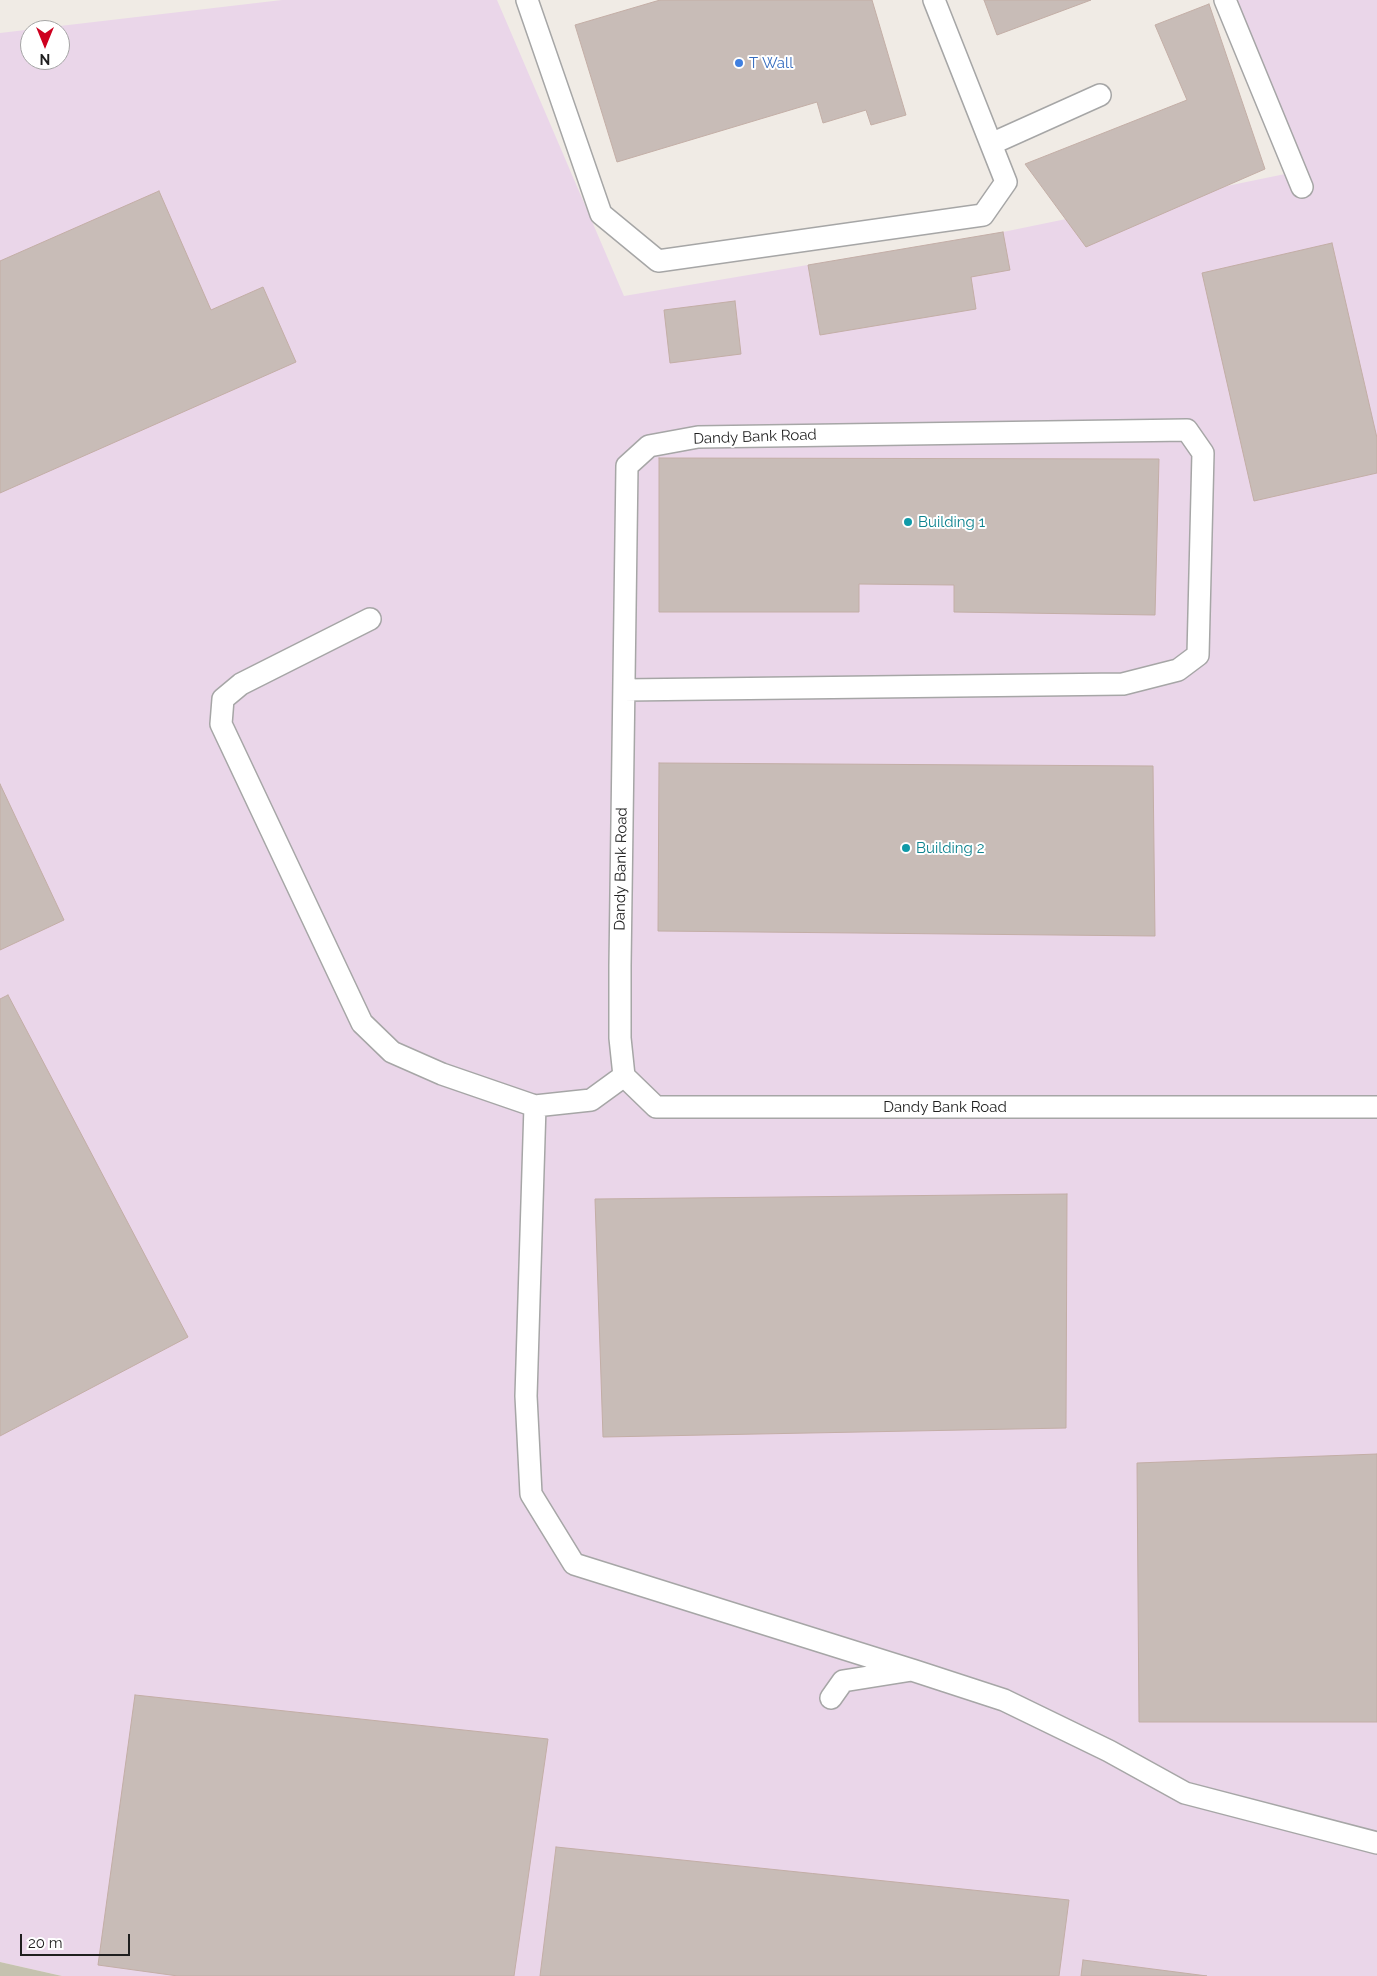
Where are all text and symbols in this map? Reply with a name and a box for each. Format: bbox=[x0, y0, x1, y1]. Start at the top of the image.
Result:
north arrow bbox=[20, 20, 70, 70]
text: N bbox=[40, 51, 50, 67]
place label: T Wall bbox=[749, 54, 793, 72]
marker: T Wall bbox=[733, 57, 745, 69]
street label: Dandy Bank Road bbox=[693, 426, 817, 448]
place label: Building 1 bbox=[918, 513, 985, 531]
marker: Building 1 bbox=[902, 516, 914, 528]
street label: Dandy Bank Road bbox=[611, 807, 631, 931]
place label: Building 2 bbox=[916, 839, 985, 857]
marker: Building 2 bbox=[900, 842, 912, 854]
street label: Dandy Bank Road bbox=[883, 1098, 1007, 1116]
scale bar bbox=[22, 1924, 132, 1956]
text: 20 m bbox=[28, 1934, 63, 1952]

